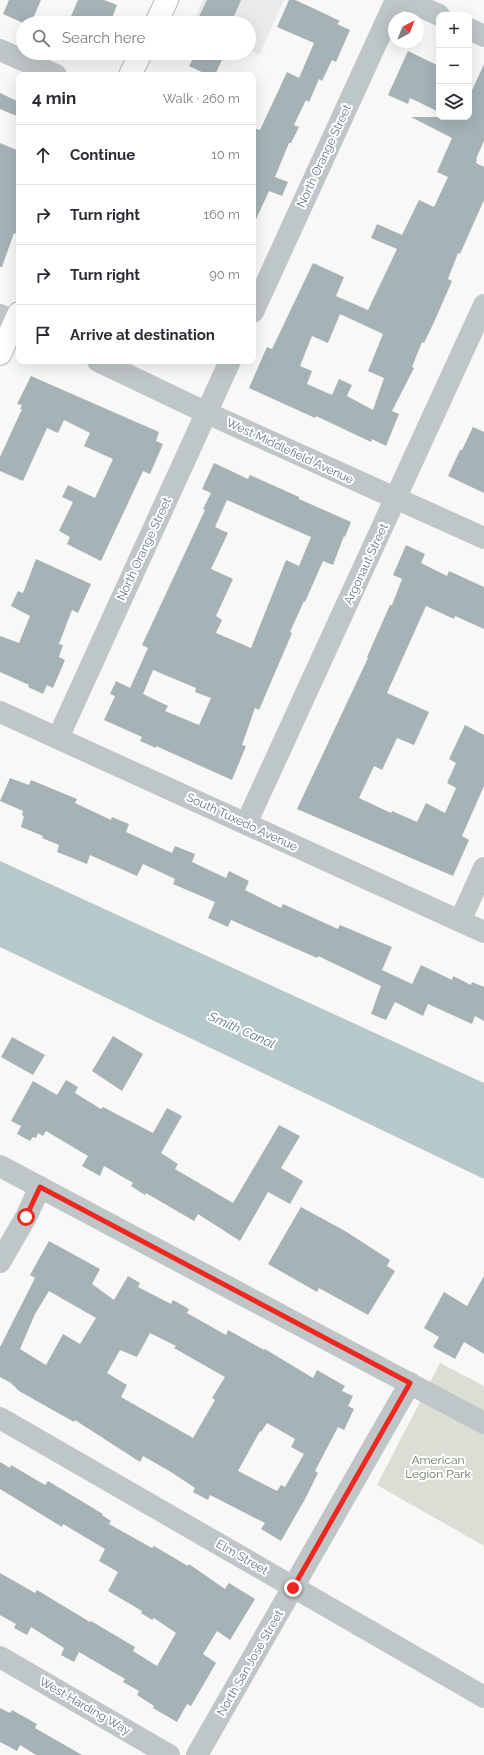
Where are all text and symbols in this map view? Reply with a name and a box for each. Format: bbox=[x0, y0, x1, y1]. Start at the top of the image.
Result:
north arrow bbox=[388, 12, 424, 48]
map controls bbox=[436, 12, 472, 120]
button: + bbox=[436, 12, 472, 48]
search box bbox=[16, 16, 256, 60]
icon: search bbox=[30, 27, 52, 49]
text: Search here bbox=[62, 29, 145, 47]
button: − bbox=[436, 48, 472, 84]
button: layers bbox=[436, 84, 472, 120]
text: 4 min bbox=[32, 88, 76, 108]
text: Walk · 260 m bbox=[163, 91, 240, 106]
street label: North Orange Street bbox=[294, 102, 354, 210]
icon: ahead bbox=[32, 144, 54, 166]
text: Continue bbox=[70, 146, 135, 164]
text: 10 m bbox=[211, 147, 240, 162]
icon: right bbox=[32, 204, 54, 226]
text: Turn right bbox=[70, 206, 140, 224]
text: 160 m bbox=[203, 207, 240, 222]
icon: right bbox=[32, 264, 54, 286]
text: Turn right bbox=[70, 266, 140, 284]
text: 90 m bbox=[209, 267, 240, 282]
icon: arrive bbox=[32, 324, 54, 346]
text: Arrive at destination bbox=[70, 326, 215, 344]
street label: West Middlefield Avenue bbox=[224, 415, 356, 487]
street label: North Orange Street bbox=[114, 495, 174, 603]
street label: Argonaut Street bbox=[341, 521, 391, 607]
street label: South Tuxedo Avenue bbox=[184, 790, 300, 854]
water label: Smith Canal bbox=[205, 1008, 278, 1052]
route start bbox=[17, 1208, 35, 1226]
park label: American Legion Park bbox=[405, 1453, 471, 1481]
street label: Elm Street bbox=[213, 1536, 271, 1578]
route end bbox=[284, 1579, 302, 1597]
street label: North San Jose Street bbox=[214, 1607, 286, 1719]
street label: West Harding Way bbox=[37, 1674, 134, 1738]

